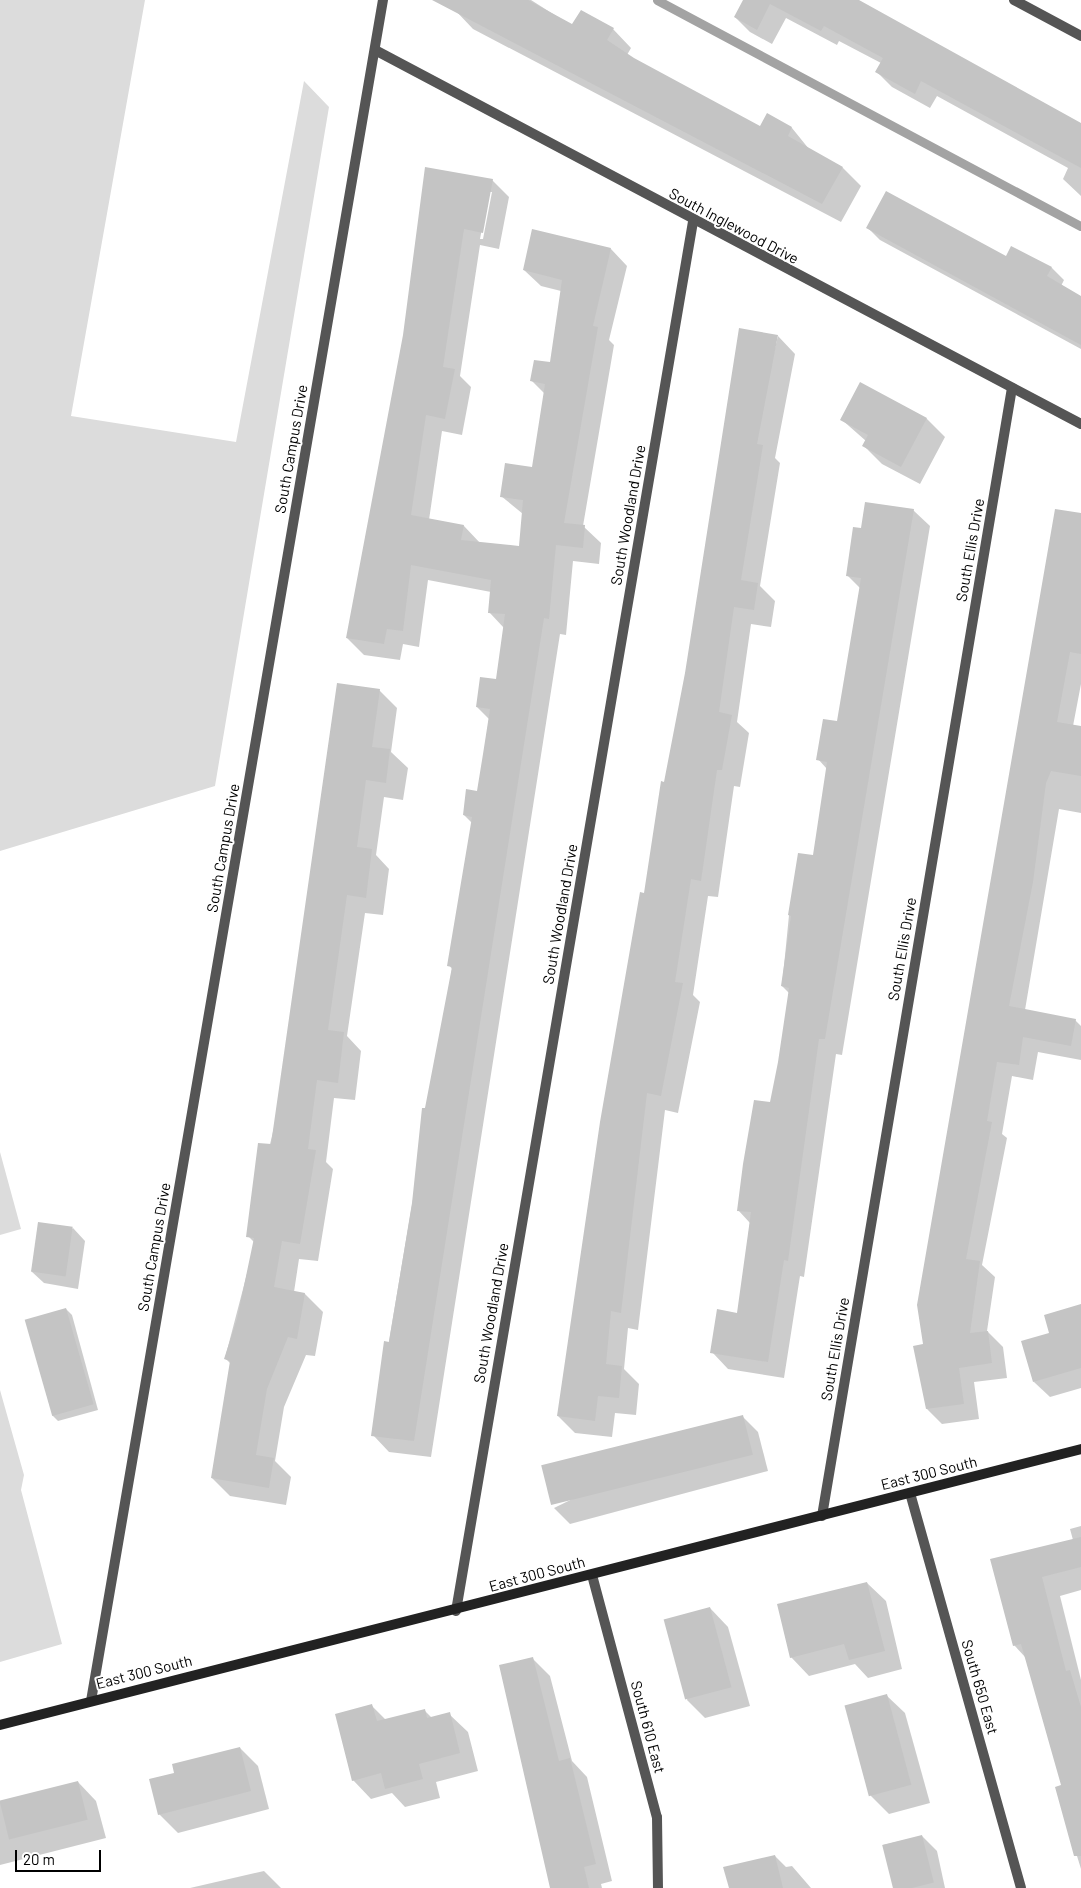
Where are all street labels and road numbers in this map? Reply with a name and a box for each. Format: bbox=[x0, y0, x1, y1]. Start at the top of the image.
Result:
street label: South Inglewood Drive bbox=[666, 184, 802, 268]
street label: South Campus Drive bbox=[271, 383, 311, 515]
street label: South Woodland Drive bbox=[607, 443, 649, 587]
street label: South Ellis Drive bbox=[952, 497, 988, 603]
street label: South Campus Drive bbox=[203, 782, 243, 914]
street label: South Woodland Drive bbox=[539, 842, 581, 986]
street label: South Ellis Drive bbox=[884, 896, 920, 1002]
street label: South Campus Drive bbox=[134, 1181, 174, 1313]
street label: South Woodland Drive bbox=[470, 1241, 512, 1385]
street label: South Ellis Drive bbox=[817, 1296, 853, 1402]
street label: East 300 South bbox=[879, 1452, 979, 1494]
street label: East 300 South bbox=[487, 1553, 587, 1595]
street label: South 650 East bbox=[958, 1637, 1002, 1737]
street label: East 300 South bbox=[94, 1651, 194, 1693]
street label: South 610 East bbox=[627, 1679, 669, 1775]

